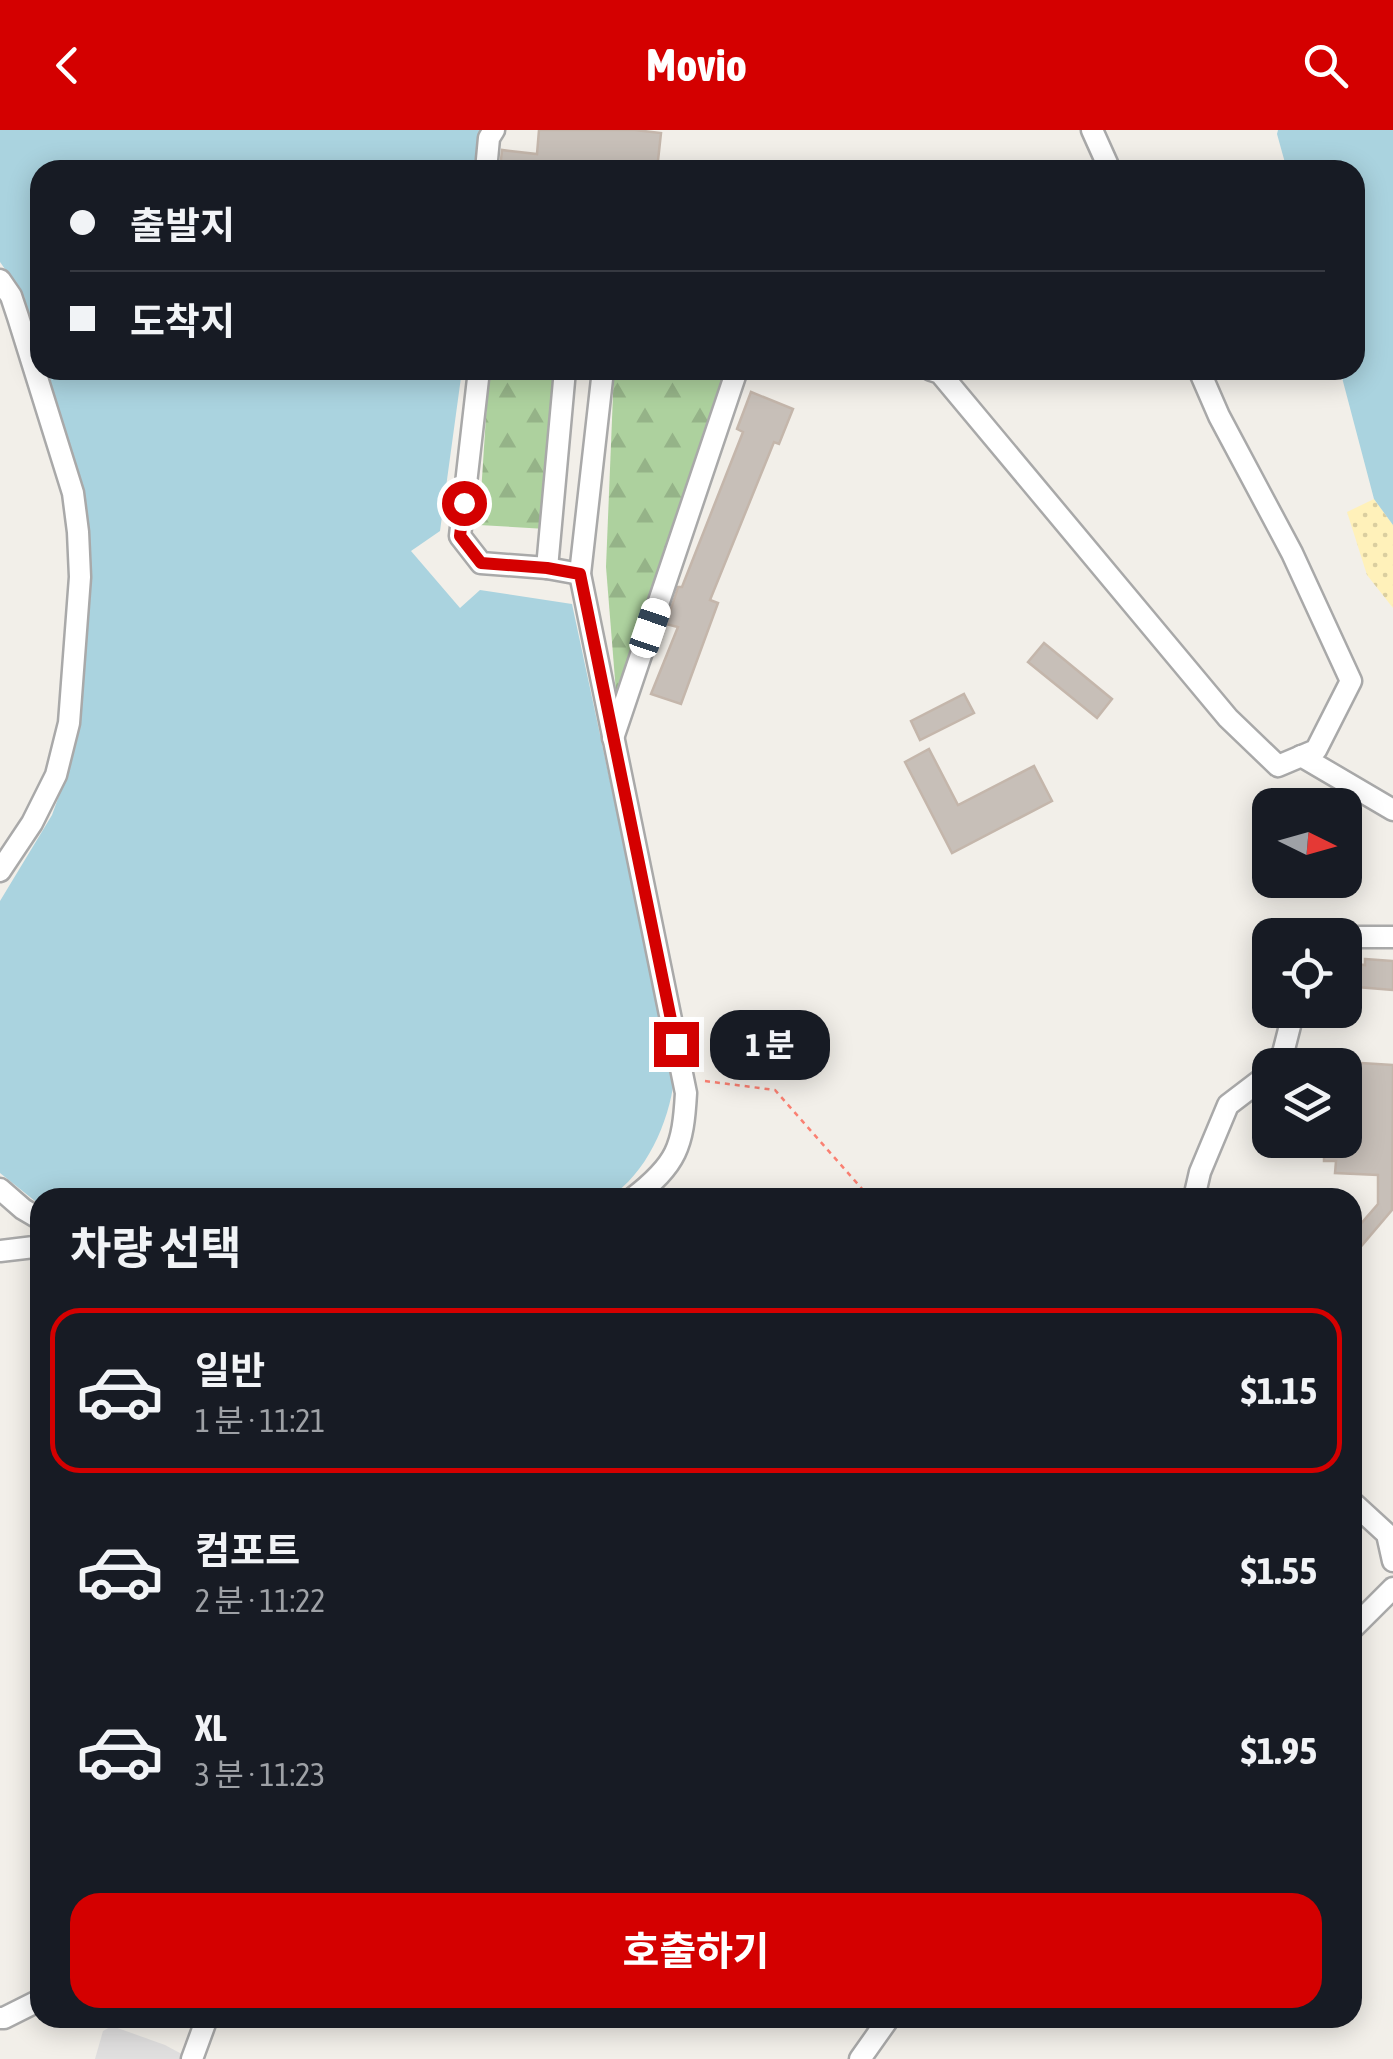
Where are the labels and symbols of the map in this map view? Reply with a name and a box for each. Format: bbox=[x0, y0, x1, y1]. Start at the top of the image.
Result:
route start bbox=[442, 481, 487, 526]
car bbox=[626, 595, 674, 661]
north arrow bbox=[1252, 788, 1362, 898]
callout: 1 분 bbox=[711, 1009, 831, 1079]
route end bbox=[654, 1022, 699, 1067]

